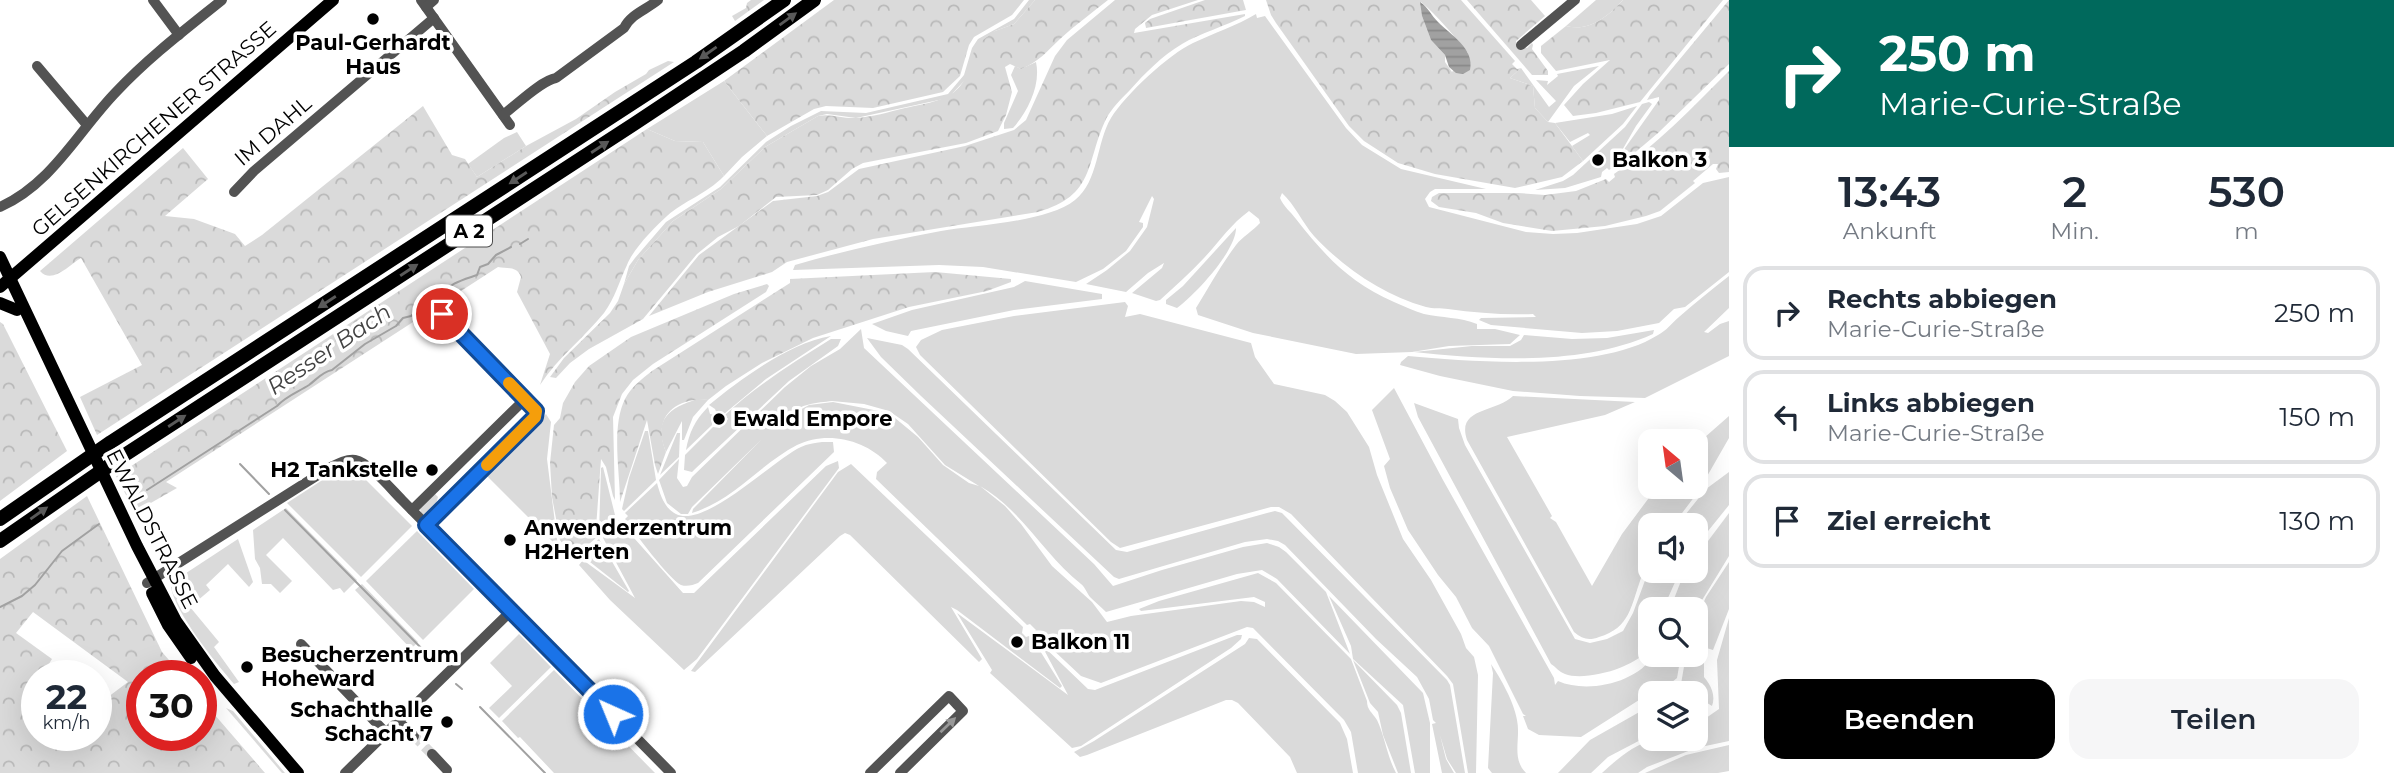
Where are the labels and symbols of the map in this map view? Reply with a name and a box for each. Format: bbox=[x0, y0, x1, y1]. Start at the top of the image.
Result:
marker: Paul-Gerhardt Haus bbox=[365, 11, 381, 27]
one-way arrow bbox=[779, 12, 797, 26]
street label: GELSENKIRCHENER STRASSE bbox=[26, 16, 281, 242]
place label: Paul-Gerhardt Haus bbox=[295, 30, 451, 79]
one-way arrow bbox=[699, 46, 717, 60]
street label: IM DAHL bbox=[229, 90, 317, 171]
one-way arrow bbox=[590, 140, 610, 153]
place label: Balkon 3 bbox=[1612, 147, 1707, 172]
marker: Balkon 3 bbox=[1590, 152, 1606, 168]
one-way arrow bbox=[508, 171, 527, 184]
road number: A 2 bbox=[446, 216, 492, 246]
one-way arrow bbox=[400, 263, 418, 277]
pin bbox=[412, 284, 472, 344]
one-way arrow bbox=[317, 295, 336, 308]
water label: Resser Bach bbox=[262, 297, 396, 401]
place label: Ewald Empore bbox=[733, 406, 892, 431]
marker: Ewald Empore bbox=[711, 411, 727, 427]
one-way arrow bbox=[167, 414, 187, 427]
north arrow bbox=[1638, 429, 1708, 499]
street label: EWALDSTRASSE bbox=[101, 445, 204, 613]
place label: H2 Tankstelle bbox=[270, 457, 418, 482]
marker: H2 Tankstelle bbox=[424, 462, 440, 478]
one-way arrow bbox=[30, 506, 48, 520]
place label: Anwenderzentrum H2Herten bbox=[523, 515, 732, 564]
marker: Anwenderzentrum H2Herten bbox=[502, 532, 518, 548]
place label: Balkon 11 bbox=[1031, 629, 1130, 654]
marker: Balkon 11 bbox=[1009, 634, 1025, 650]
place label: Besucherzentrum Hoheward bbox=[261, 642, 459, 691]
marker: Besucherzentrum Hoheward bbox=[239, 659, 255, 675]
speed limit sign: 30 bbox=[126, 660, 217, 751]
position arrow bbox=[576, 677, 650, 751]
place label: Schachthalle Schacht 7 bbox=[290, 697, 433, 746]
marker: Schachthalle Schacht 7 bbox=[439, 714, 455, 730]
one-way arrow bbox=[939, 718, 956, 734]

